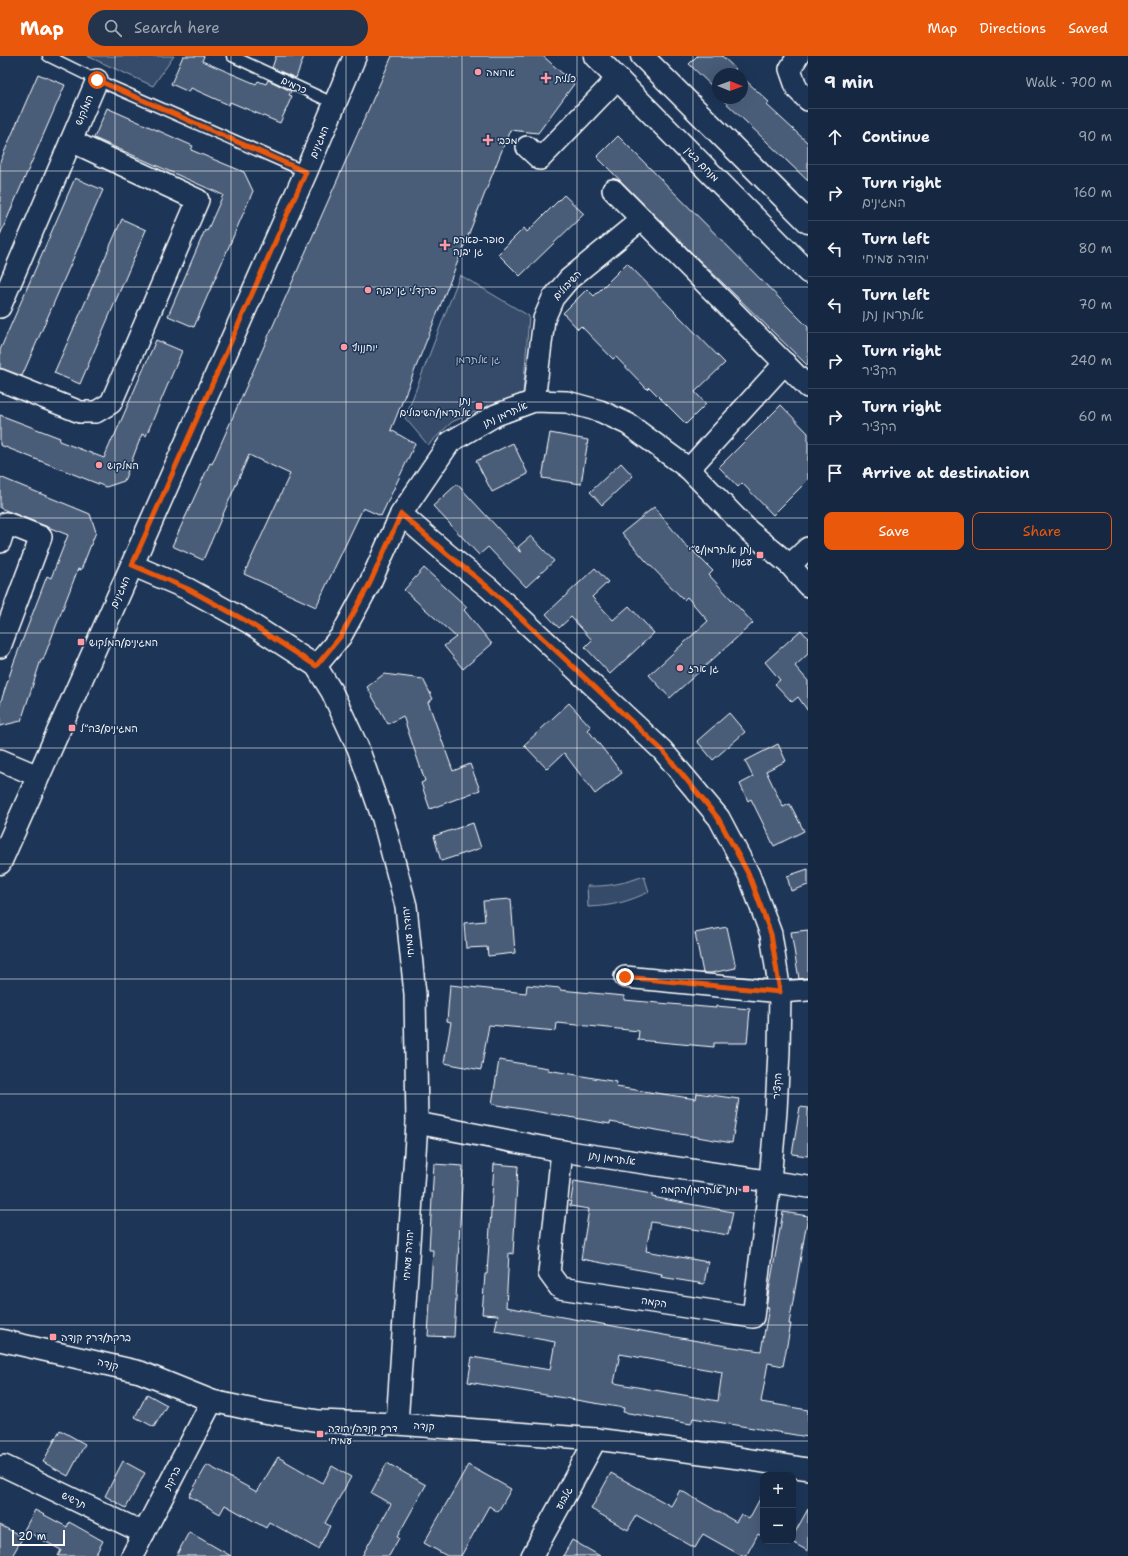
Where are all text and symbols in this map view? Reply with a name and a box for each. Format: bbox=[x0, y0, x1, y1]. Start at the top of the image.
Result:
search box bbox=[88, 10, 368, 46]
text: Map bbox=[20, 16, 64, 41]
icon: search bbox=[102, 17, 124, 39]
text: Search here bbox=[134, 18, 220, 38]
text: Map bbox=[928, 19, 958, 37]
text: Directions bbox=[980, 19, 1046, 37]
text: Saved bbox=[1068, 19, 1108, 37]
place label: ארומה bbox=[486, 66, 515, 79]
marker: ארומה bbox=[473, 67, 483, 77]
north arrow bbox=[712, 68, 748, 104]
route start bbox=[88, 71, 106, 89]
text: 9 min bbox=[824, 71, 874, 93]
marker: כללית bbox=[540, 72, 552, 84]
place label: כללית bbox=[554, 72, 576, 85]
street label: כרמים bbox=[279, 73, 309, 97]
text: Walk · 700 m bbox=[1026, 74, 1112, 91]
street label: המלקוש bbox=[72, 93, 96, 127]
street label: המגינים bbox=[306, 124, 332, 160]
icon: ahead bbox=[824, 126, 846, 148]
text: Continue bbox=[862, 127, 930, 147]
text: 90 m bbox=[1078, 128, 1112, 145]
marker: מכבי bbox=[482, 134, 494, 146]
place label: מכבי bbox=[497, 134, 517, 147]
street label: מנחם בגין bbox=[682, 144, 722, 184]
text: Turn right bbox=[862, 173, 942, 193]
icon: right bbox=[824, 182, 846, 204]
text: 160 m bbox=[1074, 184, 1112, 201]
text: המגינים bbox=[862, 194, 906, 211]
text: Turn left bbox=[862, 229, 930, 249]
place label: סופר-פארם גן יבנה bbox=[453, 233, 504, 258]
icon: left bbox=[824, 238, 846, 260]
marker: סופר-פארם גן יבנה bbox=[440, 240, 450, 250]
text: 80 m bbox=[1078, 240, 1112, 257]
text: יהודה עמיחי bbox=[862, 250, 929, 267]
street label: השיבולים bbox=[550, 267, 584, 303]
place label: פרנדלי גן יבנה bbox=[376, 284, 437, 297]
marker: פרנדלי גן יבנה bbox=[363, 285, 373, 295]
text: Turn left bbox=[862, 285, 930, 305]
icon: left bbox=[824, 294, 846, 316]
text: 70 m bbox=[1078, 296, 1112, 313]
text: אלתרמן נתן bbox=[862, 306, 924, 323]
place label: יוחננוף bbox=[352, 341, 378, 354]
text: Turn right bbox=[862, 341, 942, 361]
marker: יוחננוף bbox=[339, 342, 349, 352]
icon: right bbox=[824, 350, 846, 372]
text: 240 m bbox=[1070, 352, 1112, 369]
park label: גן אלתרמן bbox=[456, 353, 500, 366]
text: הקציר bbox=[862, 362, 897, 379]
place label: נתן אלתרמן/השיבולים bbox=[400, 394, 471, 419]
text: Turn right bbox=[862, 397, 942, 417]
street label: אלתרמן נתן bbox=[481, 398, 530, 430]
marker: נתן אלתרמן/השיבולים bbox=[474, 401, 484, 411]
icon: right bbox=[824, 406, 846, 428]
text: 60 m bbox=[1079, 408, 1112, 425]
text: הקציר bbox=[862, 418, 897, 435]
place label: המלקוש bbox=[107, 459, 139, 472]
marker: המלקוש bbox=[94, 460, 104, 470]
icon: arrive bbox=[824, 462, 846, 484]
text: Arrive at destination bbox=[862, 463, 1030, 483]
button: Save bbox=[824, 512, 964, 550]
button: Share bbox=[972, 512, 1112, 550]
place label: נתן אלתרמן/ש״י עגנון bbox=[688, 543, 752, 568]
marker: נתן אלתרמן/ש״י עגנון bbox=[755, 550, 765, 560]
street label: המגינים bbox=[107, 574, 133, 610]
place label: המגינים/המלקוש bbox=[89, 636, 158, 649]
marker: המגינים/המלקוש bbox=[76, 637, 86, 647]
place label: גן ארז bbox=[688, 662, 719, 675]
marker: גן ארז bbox=[675, 663, 685, 673]
place label: המגינים/צה״ל bbox=[80, 722, 138, 735]
marker: המגינים/צה״ל bbox=[67, 723, 77, 733]
street label: יהודה עמיחי bbox=[399, 906, 417, 958]
route end bbox=[616, 968, 634, 986]
street label: הקציר bbox=[770, 1072, 784, 1100]
street label: אלתרמן נתן bbox=[587, 1148, 637, 1168]
place label: נתן אלתרמן/הקמה bbox=[661, 1183, 738, 1196]
marker: נתן אלתרמן/הקמה bbox=[741, 1184, 751, 1194]
street label: יהודה עמיחי bbox=[400, 1229, 416, 1281]
street label: הקמה bbox=[640, 1294, 668, 1310]
place label: ברקת/דרך קנדה bbox=[61, 1331, 131, 1344]
marker: ברקת/דרך קנדה bbox=[48, 1332, 58, 1342]
street label: קנדה bbox=[96, 1355, 120, 1373]
street label: קנדה bbox=[413, 1419, 435, 1433]
place label: דרך קנדה/יהודה עמיחי bbox=[328, 1422, 398, 1447]
marker: דרך קנדה/יהודה עמיחי bbox=[315, 1429, 325, 1439]
street label: ברקת bbox=[160, 1464, 183, 1493]
map controls bbox=[760, 1472, 796, 1544]
button: + bbox=[760, 1472, 796, 1508]
street label: גלבוע bbox=[553, 1484, 575, 1512]
street label: תרשיש bbox=[59, 1488, 89, 1512]
button: − bbox=[760, 1508, 796, 1544]
scale bar bbox=[12, 1528, 65, 1547]
text: 20 m bbox=[18, 1529, 46, 1544]

